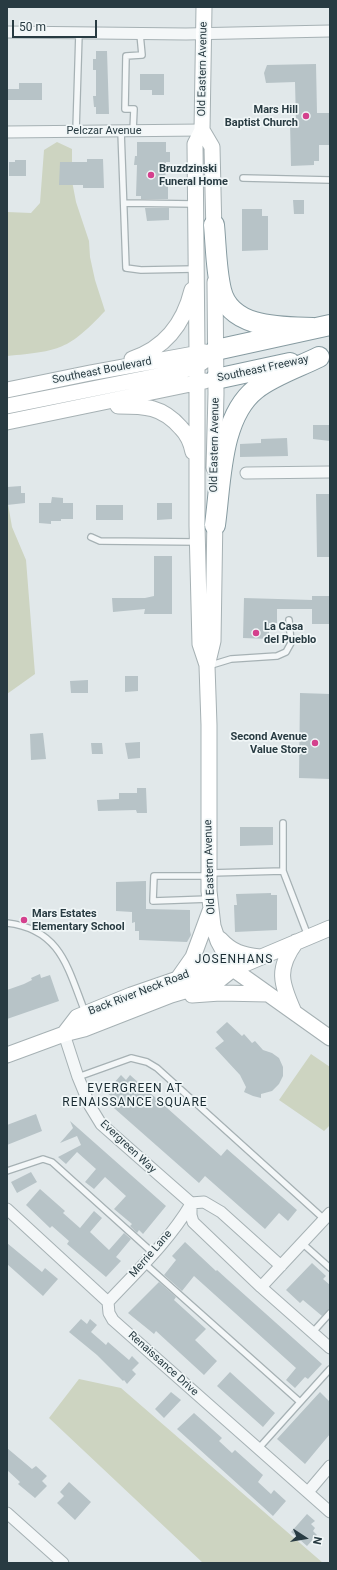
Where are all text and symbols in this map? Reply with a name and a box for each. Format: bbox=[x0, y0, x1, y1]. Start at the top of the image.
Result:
scale bar bbox=[14, 12, 99, 38]
text: 50 m bbox=[19, 20, 46, 34]
street label: Old Eastern Avenue bbox=[196, 21, 210, 117]
place label: Mars Hill Baptist Church bbox=[225, 103, 298, 129]
marker: Mars Hill Baptist Church bbox=[301, 111, 311, 121]
street label: Pelczar Avenue bbox=[66, 124, 142, 138]
place label: Bruzdzinski Funeral Home bbox=[159, 162, 228, 188]
marker: Bruzdzinski Funeral Home bbox=[146, 170, 156, 180]
street label: Southeast Freeway bbox=[216, 353, 310, 385]
street label: Southeast Boulevard bbox=[51, 355, 153, 387]
street label: Old Eastern Avenue bbox=[208, 397, 222, 493]
place label: La Casa del Pueblo bbox=[264, 620, 316, 646]
marker: La Casa del Pueblo bbox=[251, 628, 261, 638]
place label: Second Avenue Value Store bbox=[230, 730, 307, 756]
marker: Second Avenue Value Store bbox=[310, 738, 320, 748]
street label: Old Eastern Avenue bbox=[202, 819, 218, 915]
place label: Mars Estates Elementary School bbox=[32, 907, 125, 933]
marker: Mars Estates Elementary School bbox=[19, 915, 29, 925]
district label: JOSENHANS bbox=[195, 953, 273, 967]
street label: Back River Neck Road bbox=[87, 968, 191, 1018]
district label: EVERGREEN AT RENAISSANCE SQUARE bbox=[62, 1082, 208, 1110]
street label: Evergreen Way bbox=[97, 1118, 159, 1176]
street label: Merrie Lane bbox=[127, 1228, 175, 1280]
street label: Renaissance Drive bbox=[125, 1329, 201, 1399]
north arrow bbox=[285, 1518, 325, 1558]
text: N bbox=[310, 1535, 324, 1546]

